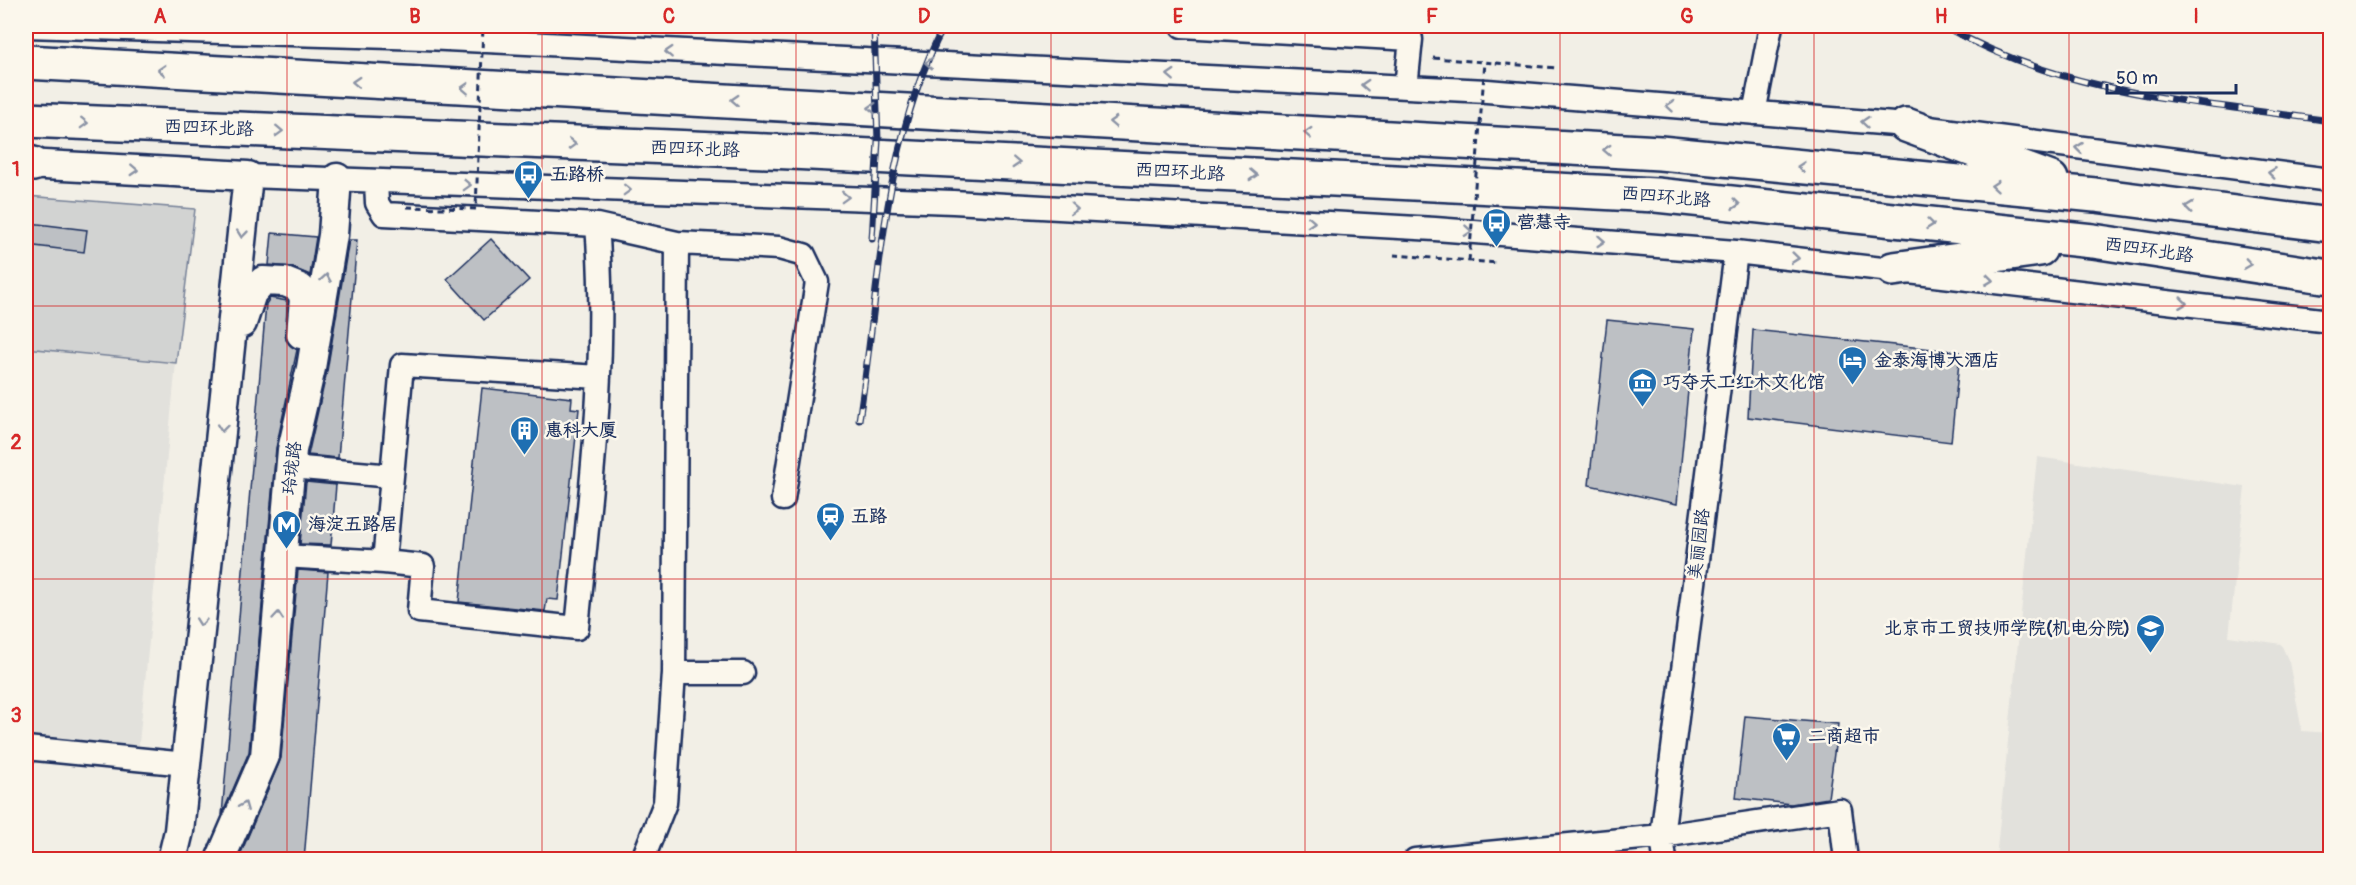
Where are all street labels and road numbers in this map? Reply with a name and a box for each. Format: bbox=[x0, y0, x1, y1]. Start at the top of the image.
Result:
street label: 西四环北路 bbox=[164, 115, 254, 141]
street label: 西四环北路 bbox=[650, 136, 740, 162]
street label: 西四环北路 bbox=[1134, 158, 1226, 186]
street label: 西四环北路 bbox=[1620, 182, 1712, 212]
street label: 西四环北路 bbox=[2103, 232, 2195, 268]
street label: 玲珑路 bbox=[277, 440, 307, 496]
street label: 美丽园路 bbox=[1683, 507, 1715, 581]

